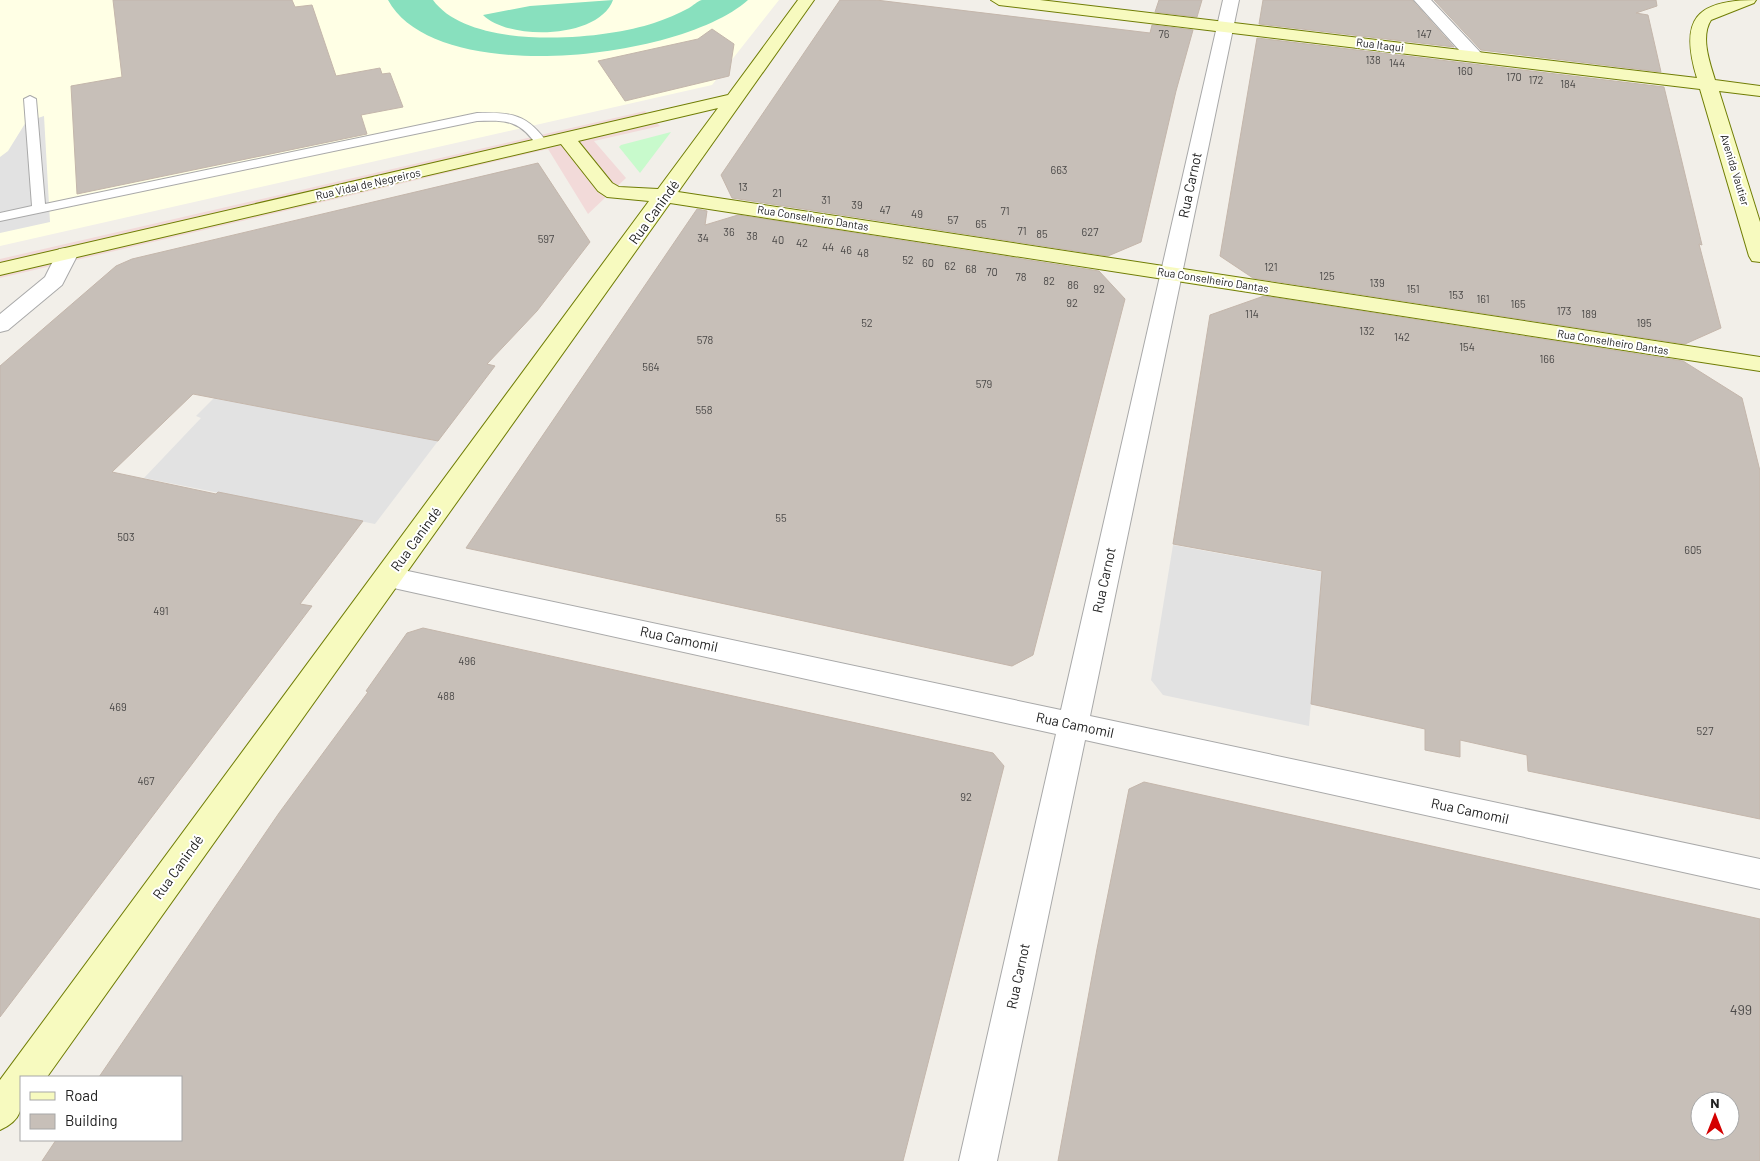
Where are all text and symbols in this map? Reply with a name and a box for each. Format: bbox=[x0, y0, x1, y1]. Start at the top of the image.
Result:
house number: 76 bbox=[1159, 27, 1170, 40]
house number: 147 bbox=[1417, 27, 1431, 40]
street label: Rua Itaqui bbox=[1356, 35, 1405, 54]
house number: 138 bbox=[1365, 53, 1381, 66]
house number: 144 bbox=[1389, 56, 1405, 69]
house number: 160 bbox=[1457, 64, 1473, 77]
house number: 170 bbox=[1506, 70, 1522, 83]
house number: 172 bbox=[1529, 73, 1544, 86]
house number: 184 bbox=[1560, 77, 1576, 90]
street label: Avenida Vautier bbox=[1718, 133, 1753, 207]
street label: Rua Carnot bbox=[1174, 150, 1205, 219]
house number: 663 bbox=[1051, 163, 1068, 176]
street label: Rua Vidal de Negreiros bbox=[314, 165, 422, 202]
street label: Rua Canindé bbox=[625, 176, 683, 247]
house number: 13 bbox=[738, 180, 748, 193]
house number: 21 bbox=[772, 186, 782, 199]
house number: 31 bbox=[821, 193, 831, 206]
house number: 39 bbox=[851, 198, 863, 211]
street label: Rua Conselheiro Dantas bbox=[756, 202, 870, 233]
house number: 47 bbox=[880, 203, 890, 216]
house number: 71 bbox=[1000, 204, 1010, 217]
house number: 49 bbox=[911, 207, 923, 220]
house number: 57 bbox=[948, 213, 958, 226]
house number: 65 bbox=[975, 217, 987, 230]
house number: 71 bbox=[1017, 224, 1027, 237]
house number: 36 bbox=[723, 225, 735, 238]
house number: 627 bbox=[1082, 225, 1098, 238]
house number: 85 bbox=[1036, 227, 1048, 240]
house number: 38 bbox=[746, 229, 758, 242]
house number: 34 bbox=[697, 231, 709, 244]
house number: 597 bbox=[538, 232, 554, 245]
house number: 40 bbox=[772, 233, 784, 246]
house number: 42 bbox=[796, 236, 808, 249]
house number: 44 bbox=[822, 240, 834, 253]
house number: 46 bbox=[840, 243, 852, 256]
house number: 48 bbox=[857, 246, 869, 259]
house number: 52 bbox=[902, 253, 914, 266]
house number: 60 bbox=[922, 256, 934, 269]
house number: 62 bbox=[944, 259, 956, 272]
house number: 121 bbox=[1264, 260, 1278, 273]
house number: 68 bbox=[965, 262, 977, 275]
street label: Rua Conselheiro Dantas bbox=[1156, 264, 1270, 295]
house number: 70 bbox=[986, 265, 998, 278]
house number: 125 bbox=[1319, 269, 1335, 282]
house number: 78 bbox=[1016, 270, 1027, 283]
house number: 82 bbox=[1043, 274, 1055, 287]
house number: 139 bbox=[1369, 276, 1385, 289]
house number: 86 bbox=[1067, 278, 1079, 291]
house number: 92 bbox=[1093, 282, 1105, 295]
house number: 151 bbox=[1406, 282, 1420, 295]
house number: 153 bbox=[1448, 288, 1464, 301]
house number: 161 bbox=[1476, 292, 1490, 305]
house number: 92 bbox=[1066, 296, 1078, 309]
house number: 165 bbox=[1510, 297, 1526, 310]
house number: 173 bbox=[1557, 304, 1571, 317]
house number: 114 bbox=[1245, 307, 1259, 320]
house number: 189 bbox=[1581, 307, 1597, 320]
house number: 52 bbox=[861, 316, 873, 329]
house number: 195 bbox=[1636, 316, 1652, 329]
house number: 132 bbox=[1359, 324, 1375, 337]
street label: Rua Conselheiro Dantas bbox=[1556, 326, 1670, 357]
house number: 142 bbox=[1394, 330, 1410, 343]
house number: 578 bbox=[697, 333, 714, 346]
house number: 154 bbox=[1459, 340, 1475, 353]
house number: 166 bbox=[1539, 352, 1555, 365]
house number: 564 bbox=[642, 360, 660, 373]
house number: 579 bbox=[976, 377, 993, 390]
house number: 558 bbox=[695, 403, 713, 416]
street label: Rua Canindé bbox=[387, 503, 445, 574]
house number: 55 bbox=[775, 511, 787, 524]
house number: 503 bbox=[117, 530, 135, 543]
house number: 605 bbox=[1684, 543, 1702, 556]
street label: Rua Carnot bbox=[1088, 545, 1119, 614]
house number: 491 bbox=[153, 604, 169, 617]
street label: Rua Camomil bbox=[639, 622, 720, 655]
house number: 496 bbox=[458, 654, 476, 667]
house number: 488 bbox=[437, 689, 455, 702]
house number: 469 bbox=[109, 700, 127, 713]
street label: Rua Camomil bbox=[1035, 708, 1116, 741]
house number: 527 bbox=[1697, 724, 1713, 737]
house number: 467 bbox=[138, 774, 154, 787]
house number: 92 bbox=[960, 790, 972, 803]
street label: Rua Camomil bbox=[1430, 794, 1511, 827]
street label: Rua Canindé bbox=[149, 831, 207, 902]
street label: Rua Carnot bbox=[1002, 941, 1033, 1010]
house number: 499 bbox=[1730, 1001, 1752, 1018]
legend bbox=[20, 1076, 182, 1141]
text: Road bbox=[65, 1086, 98, 1104]
north arrow bbox=[1690, 1091, 1740, 1141]
text: N bbox=[1710, 1094, 1720, 1111]
text: Building bbox=[65, 1111, 118, 1129]

